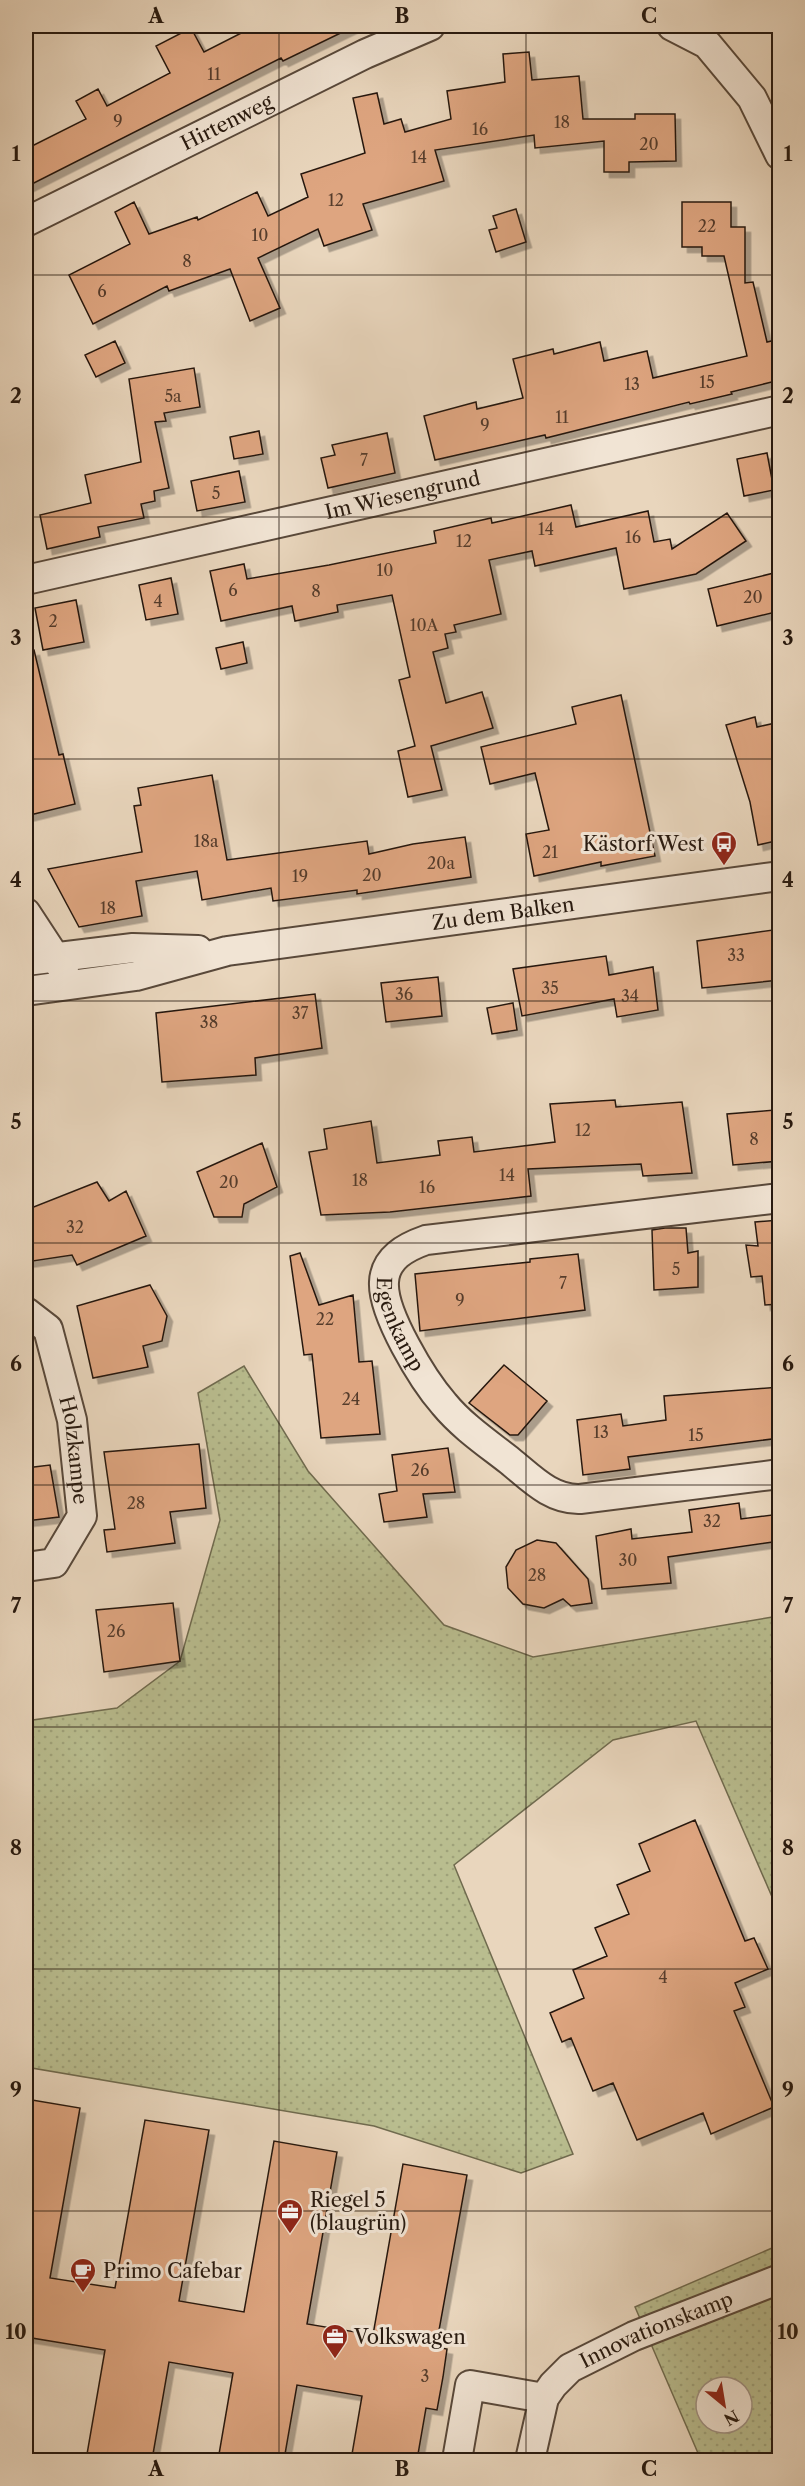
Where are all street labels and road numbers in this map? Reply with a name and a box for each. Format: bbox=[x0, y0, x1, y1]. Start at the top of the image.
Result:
street label: Hirtenweg bbox=[177, 89, 277, 155]
street label: Im Wiesengrund bbox=[323, 466, 482, 524]
street label: Zu dem Balken bbox=[430, 892, 576, 935]
street label: Egenkamp bbox=[372, 1277, 429, 1376]
street label: Holzkampe bbox=[54, 1393, 93, 1505]
street label: Innovationskamp bbox=[576, 2287, 736, 2373]

